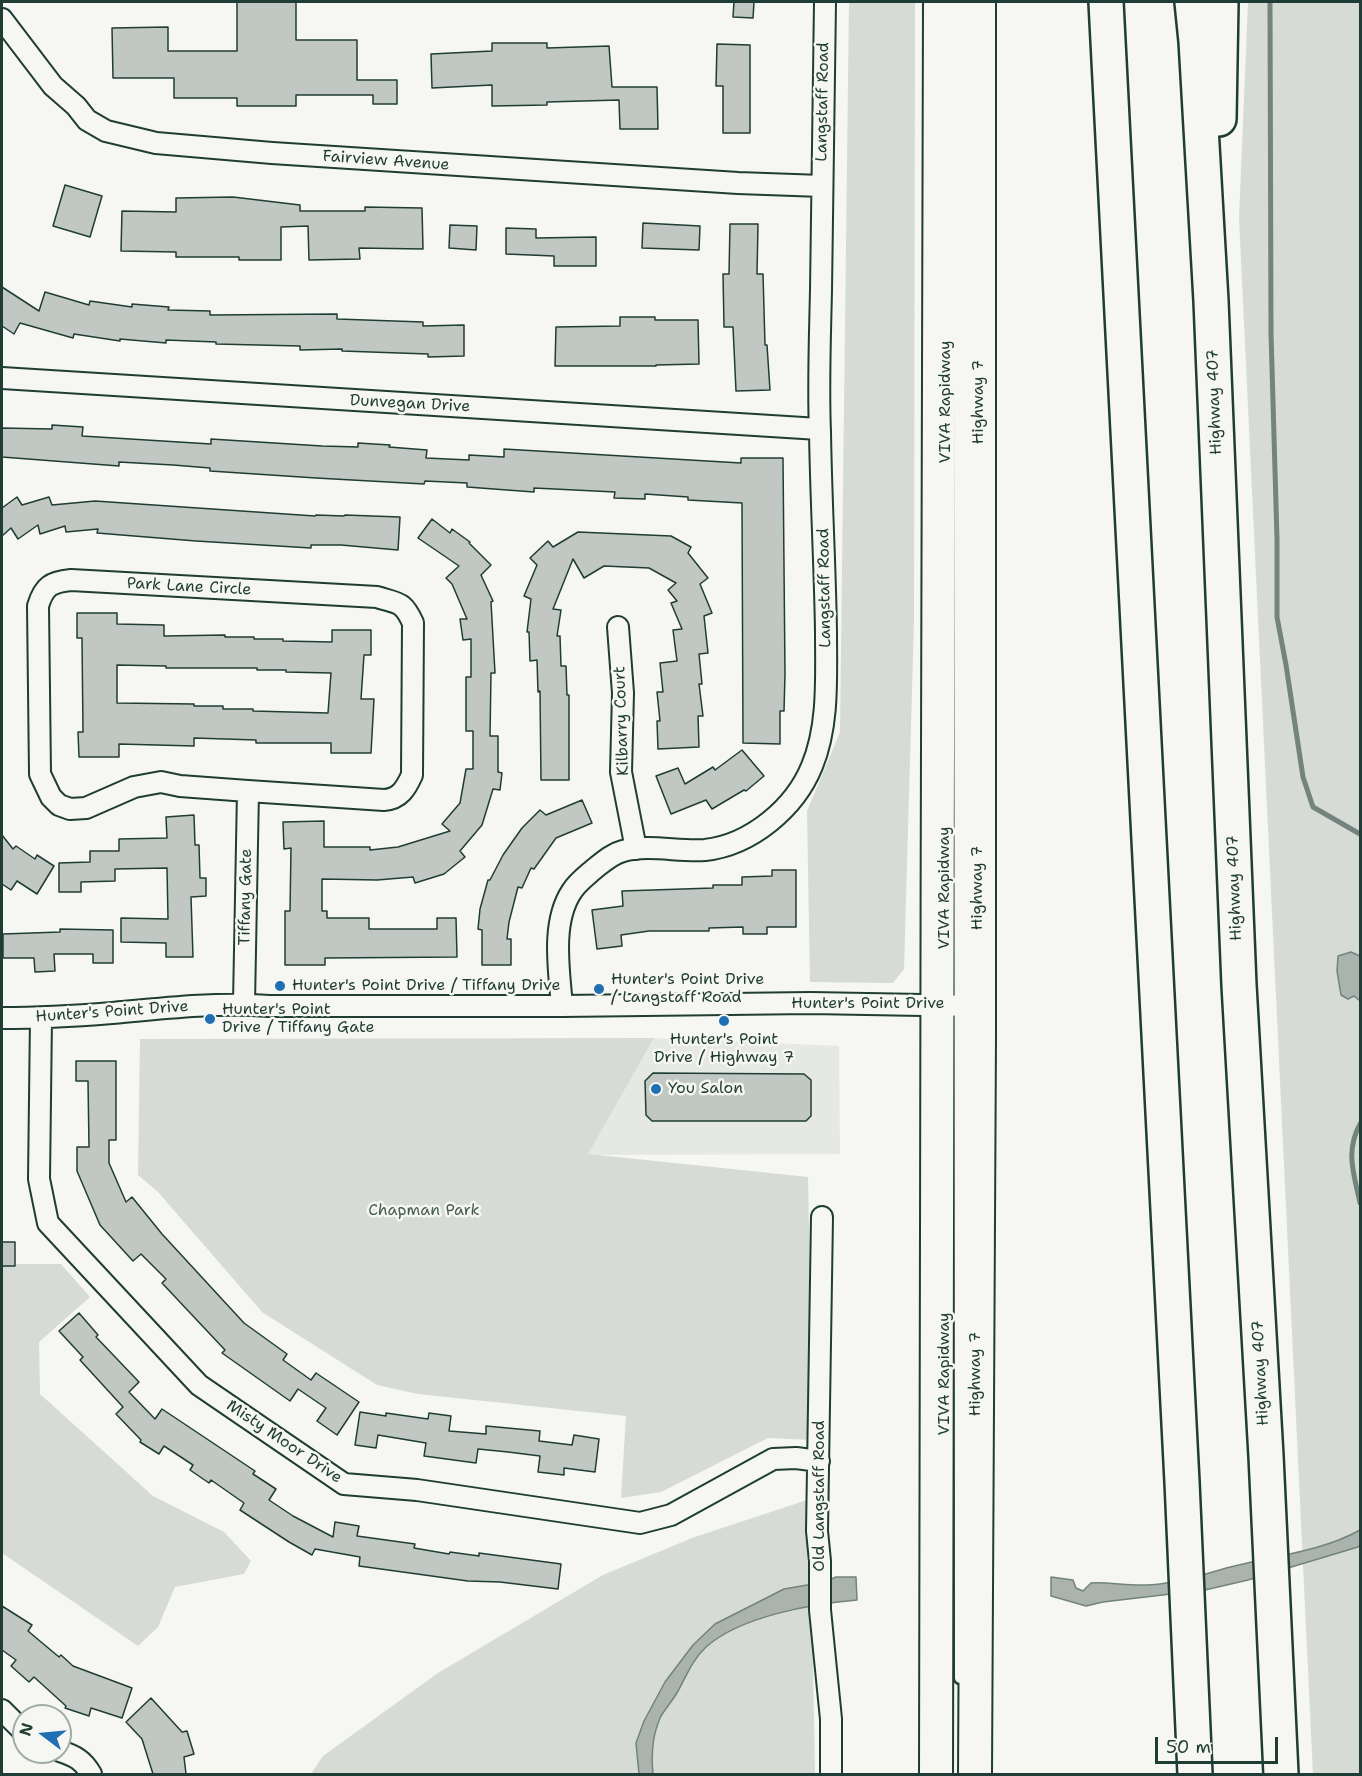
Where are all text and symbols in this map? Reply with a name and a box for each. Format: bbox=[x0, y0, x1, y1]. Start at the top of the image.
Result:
street label: Langstaff Road bbox=[812, 42, 834, 162]
street label: Fairview Avenue bbox=[322, 147, 450, 175]
street label: VIVA Rapidway bbox=[936, 341, 956, 463]
street label: Highway 407 bbox=[1204, 349, 1226, 455]
street label: Highway 7 bbox=[969, 360, 989, 444]
street label: Dunvegan Drive bbox=[349, 391, 471, 417]
street label: Langstaff Road bbox=[814, 528, 836, 648]
street label: Park Lane Circle bbox=[126, 574, 252, 600]
street label: Kilbarry Court bbox=[610, 666, 634, 776]
street label: VIVA Rapidway bbox=[935, 827, 955, 949]
street label: Highway 407 bbox=[1224, 835, 1246, 941]
street label: Highway 7 bbox=[968, 846, 988, 930]
street label: Tiffany Gate bbox=[236, 848, 256, 946]
place label: Hunter's Point Drive / Langstaff Road bbox=[611, 970, 764, 1008]
place label: Hunter's Point Drive / Tiffany Drive bbox=[292, 976, 560, 996]
marker: Hunter's Point Drive / Tiffany Drive bbox=[273, 979, 287, 993]
marker: Hunter's Point Drive / Langstaff Road bbox=[592, 982, 606, 996]
street label: Hunter's Point Drive bbox=[791, 994, 945, 1014]
street label: Hunter's Point Drive bbox=[35, 997, 189, 1027]
place label: Hunter's Point Drive / Tiffany Gate bbox=[222, 1000, 375, 1038]
marker: Hunter's Point Drive / Tiffany Gate bbox=[203, 1012, 217, 1026]
marker: Hunter's Point Drive / Highway 7 bbox=[717, 1014, 731, 1028]
place label: Hunter's Point Drive / Highway 7 bbox=[654, 1030, 794, 1068]
place label: You Salon bbox=[668, 1079, 743, 1099]
marker: You Salon bbox=[649, 1082, 663, 1096]
park label: Chapman Park bbox=[368, 1201, 480, 1221]
street label: VIVA Rapidway bbox=[935, 1313, 955, 1435]
street label: Highway 407 bbox=[1249, 1320, 1273, 1426]
street label: Highway 7 bbox=[966, 1332, 986, 1416]
street label: Misty Moor Drive bbox=[223, 1396, 345, 1488]
street label: Old Langstaff Road bbox=[810, 1420, 830, 1572]
north arrow bbox=[12, 1704, 72, 1764]
text: N bbox=[14, 1720, 38, 1738]
scale bar bbox=[1158, 1725, 1281, 1763]
text: 50 m bbox=[1166, 1735, 1211, 1759]

